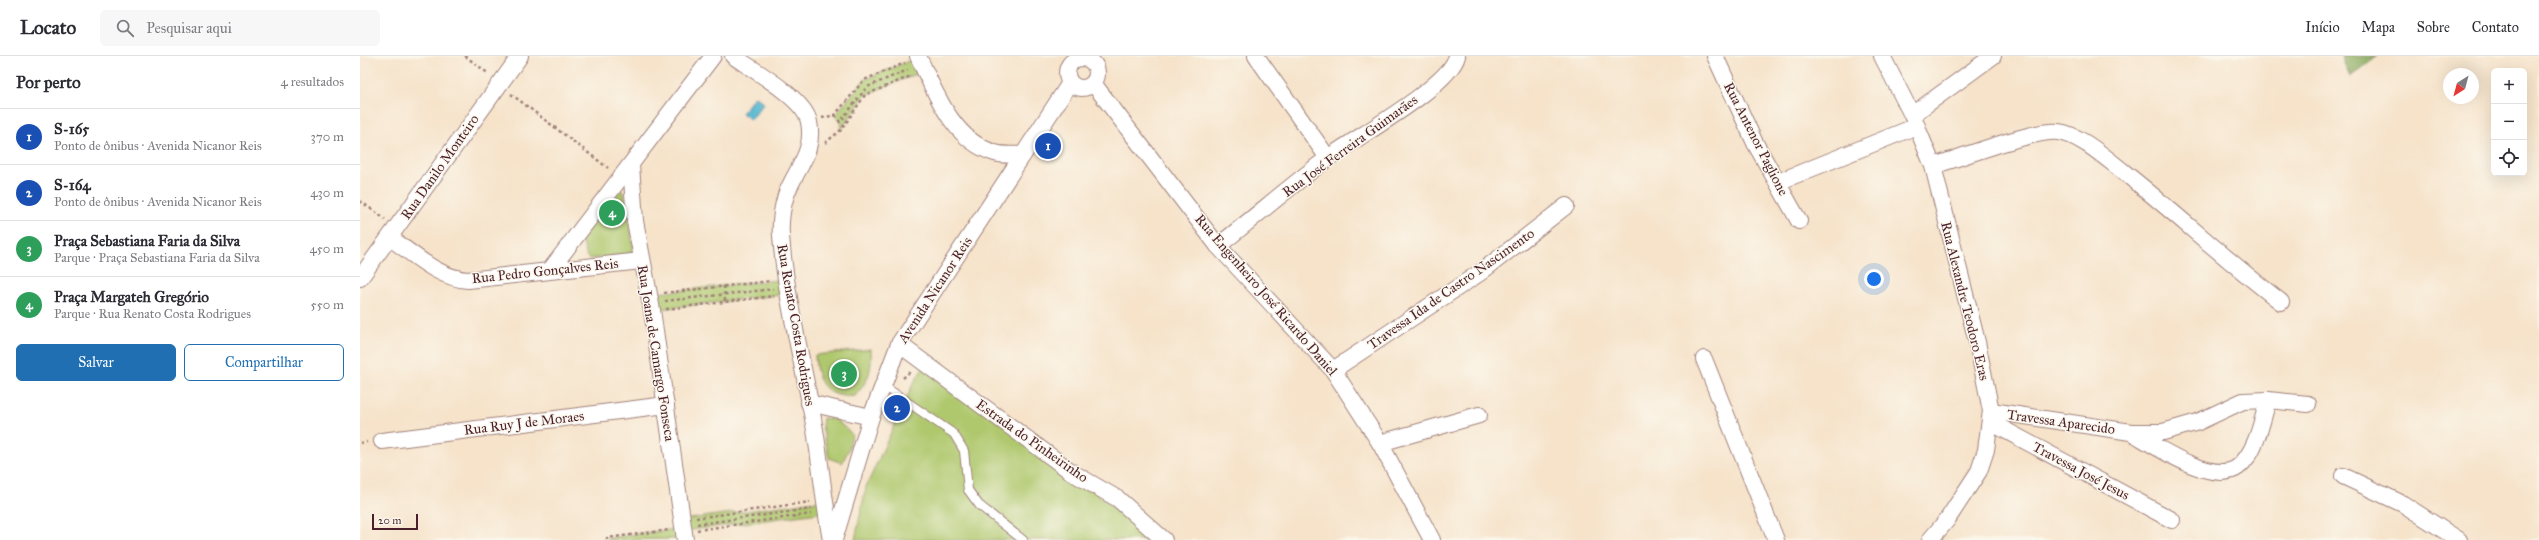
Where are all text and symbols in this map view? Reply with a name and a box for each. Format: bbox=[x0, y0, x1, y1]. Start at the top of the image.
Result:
search box bbox=[100, 10, 380, 46]
text: Locato bbox=[20, 16, 76, 39]
icon: search bbox=[114, 17, 136, 39]
text: Pesquisar aqui bbox=[146, 19, 232, 37]
text: Início bbox=[2305, 19, 2340, 36]
text: Mapa bbox=[2362, 19, 2395, 36]
text: Sobre bbox=[2417, 19, 2450, 36]
text: Contato bbox=[2472, 19, 2519, 36]
north arrow bbox=[2443, 68, 2479, 104]
map controls bbox=[2491, 68, 2527, 176]
button: + bbox=[2491, 68, 2527, 104]
text: Por perto bbox=[16, 72, 81, 93]
text: 4 resultados bbox=[281, 74, 344, 90]
street label: Rua Antenor Paglione bbox=[1720, 79, 1792, 199]
street label: Rua José Ferreira Guimarães bbox=[1279, 91, 1421, 202]
button: − bbox=[2491, 104, 2527, 140]
street label: Rua Danilo Monteiro bbox=[397, 111, 483, 223]
text: S-165 bbox=[54, 120, 89, 138]
text: 1 bbox=[26, 129, 32, 145]
text: 370 m bbox=[311, 129, 344, 145]
pin: 1 bbox=[1035, 131, 1061, 161]
text: Ponto de ônibus · Avenida Nicanor Reis bbox=[54, 138, 262, 154]
button: locate bbox=[2491, 140, 2527, 176]
text: S-164 bbox=[54, 176, 91, 194]
text: 2 bbox=[26, 185, 32, 201]
text: 430 m bbox=[310, 185, 344, 201]
text: Ponto de ônibus · Avenida Nicanor Reis bbox=[54, 194, 262, 210]
pin: 4 bbox=[599, 198, 625, 228]
street label: Rua Engenheiro José Ricardo Daniel bbox=[1190, 211, 1341, 380]
street label: Rua Alexandre Teodoro Eras bbox=[1937, 220, 1993, 382]
street label: Travessa Ida de Castro Nascimento bbox=[1364, 225, 1538, 353]
text: Praça Sebastiana Faria da Silva bbox=[54, 232, 240, 250]
street label: Avenida Nicanor Reis bbox=[894, 234, 976, 347]
text: 3 bbox=[26, 241, 32, 257]
text: 450 m bbox=[309, 241, 344, 257]
street label: Rua Renato Costa Rodrigues bbox=[773, 243, 819, 407]
text: Parque · Praça Sebastiana Faria da Silva bbox=[54, 250, 260, 266]
street label: Rua Pedro Gonçalves Reis bbox=[471, 255, 619, 287]
street label: Rua Joana de Camargo Fonseca bbox=[633, 264, 678, 443]
your location bbox=[1864, 269, 1884, 289]
text: Praça Margateh Gregório bbox=[54, 288, 209, 306]
text: 4 bbox=[25, 297, 33, 313]
text: 550 m bbox=[311, 297, 344, 313]
text: Parque · Rua Renato Costa Rodrigues bbox=[54, 306, 251, 322]
button: Salvar bbox=[16, 344, 176, 381]
button: Compartilhar bbox=[184, 344, 344, 381]
pin: 3 bbox=[831, 359, 857, 389]
pin: 2 bbox=[884, 393, 910, 423]
street label: Estrada do Pinheirinho bbox=[973, 396, 1091, 486]
street label: Travessa Aparecido bbox=[2006, 406, 2116, 438]
street label: Rua Ruy J de Moraes bbox=[463, 407, 585, 440]
street label: Travessa José Jesus bbox=[2029, 438, 2132, 505]
scale bar bbox=[372, 512, 418, 531]
text: 20 m bbox=[378, 514, 401, 527]

